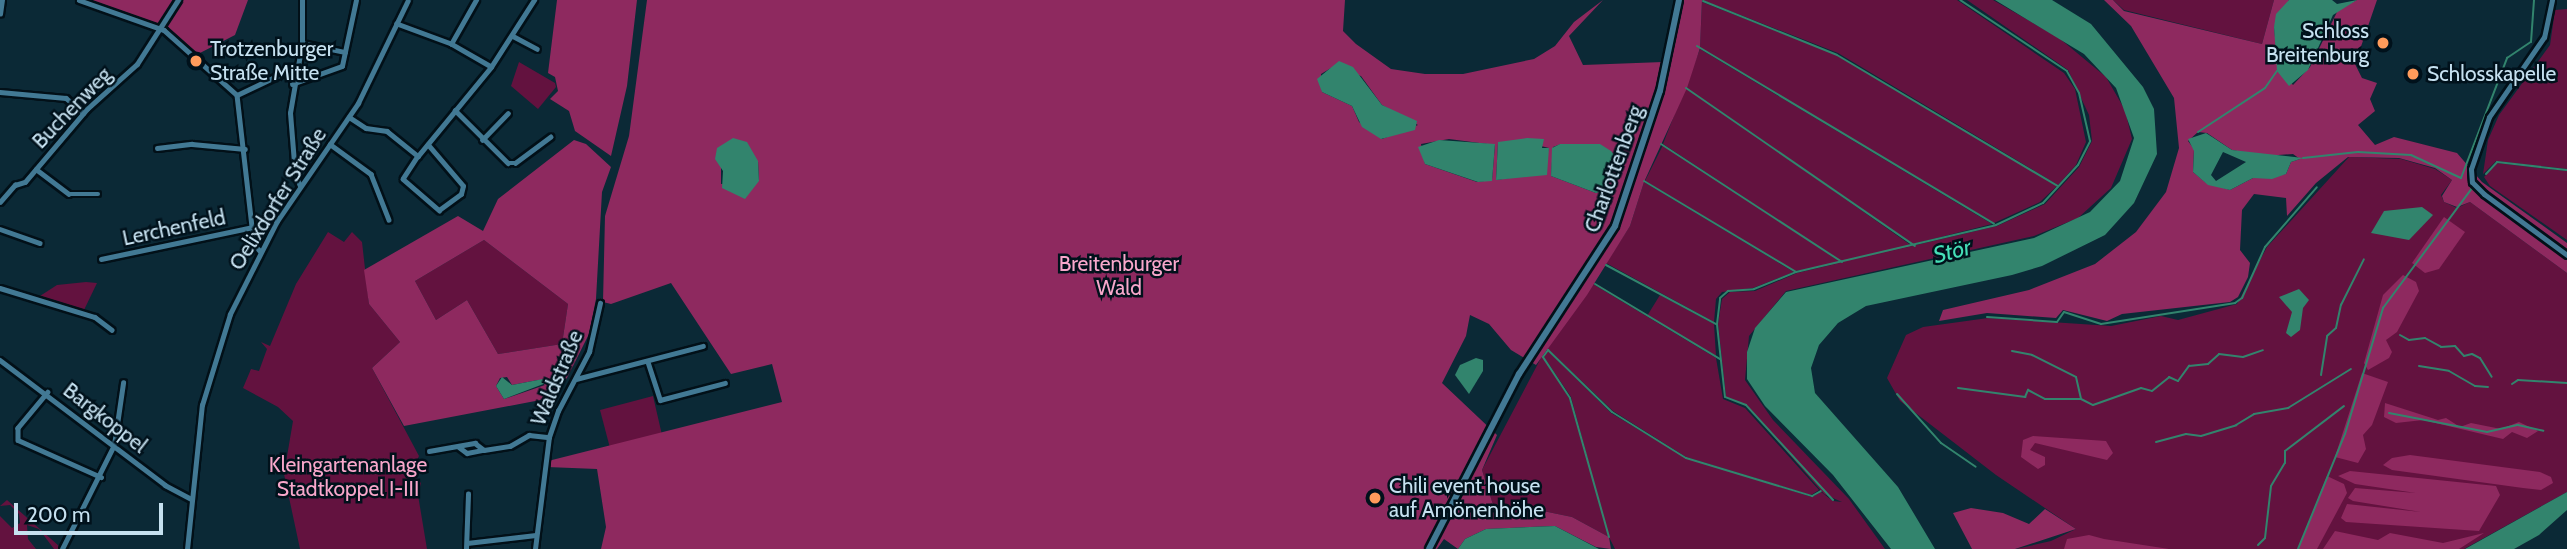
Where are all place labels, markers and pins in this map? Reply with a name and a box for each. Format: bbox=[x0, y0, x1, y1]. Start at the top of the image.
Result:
place label: Schloss Breitenburg bbox=[2266, 18, 2369, 68]
marker: Schloss Breitenburg bbox=[2375, 35, 2391, 51]
place label: Trotzenburger Straße Mitte bbox=[210, 36, 333, 86]
marker: Trotzenburger Straße Mitte bbox=[188, 53, 204, 69]
place label: Schlosskapelle bbox=[2427, 61, 2556, 87]
marker: Schlosskapelle bbox=[2405, 66, 2421, 82]
place label: Chili event house auf Amönenhöhe bbox=[1389, 473, 1544, 523]
marker: Chili event house auf Amönenhöhe bbox=[1367, 490, 1383, 506]

